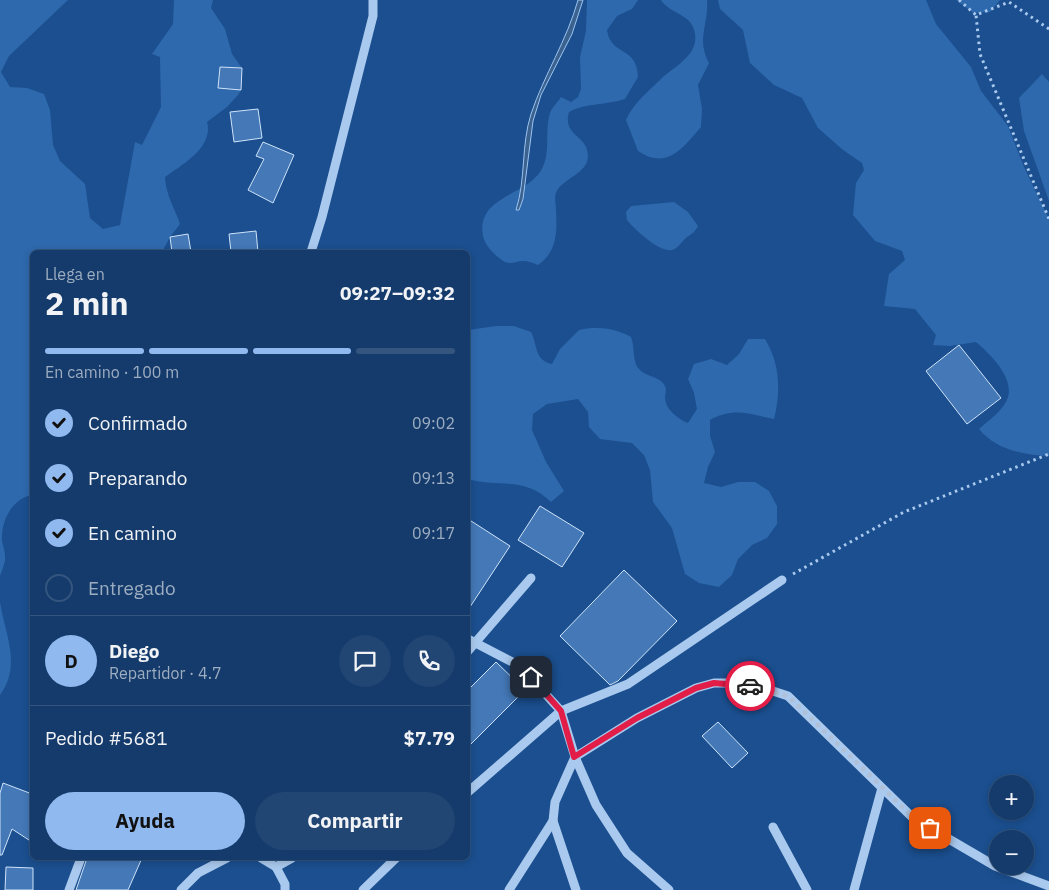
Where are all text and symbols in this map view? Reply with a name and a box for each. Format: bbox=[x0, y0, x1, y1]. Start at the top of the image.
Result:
text: Llega en bbox=[45, 264, 105, 284]
text: 09:27–09:32 bbox=[340, 281, 455, 305]
text: 2 min bbox=[45, 282, 129, 324]
text: En camino · 100 m bbox=[45, 362, 179, 382]
icon: check bbox=[45, 409, 73, 437]
text: Confirmado bbox=[88, 411, 187, 435]
text: 09:02 bbox=[412, 413, 455, 433]
icon: check bbox=[45, 464, 73, 492]
text: Preparando bbox=[88, 466, 187, 490]
text: 09:13 bbox=[412, 468, 455, 488]
icon: check bbox=[45, 519, 73, 547]
text: En camino bbox=[88, 521, 177, 545]
text: 09:17 bbox=[412, 523, 455, 543]
text: Entregado bbox=[88, 576, 176, 600]
button: chat bbox=[339, 635, 391, 687]
button: phone bbox=[403, 635, 455, 687]
text: Diego bbox=[109, 639, 159, 663]
text: D bbox=[64, 649, 78, 673]
pin bbox=[510, 656, 552, 698]
courier bbox=[725, 661, 775, 711]
text: Repartidor · 4.7 bbox=[109, 663, 222, 683]
icon: home bbox=[517, 663, 545, 691]
icon: car bbox=[736, 672, 764, 700]
text: Pedido #5681 bbox=[45, 726, 168, 750]
text: $7.79 bbox=[403, 726, 455, 750]
map controls bbox=[989, 775, 1034, 875]
button: + bbox=[989, 775, 1034, 820]
button: Ayuda bbox=[45, 792, 245, 850]
button: Compartir bbox=[255, 792, 455, 850]
pin bbox=[909, 807, 951, 849]
icon: bag bbox=[916, 814, 944, 842]
button: − bbox=[989, 830, 1034, 875]

